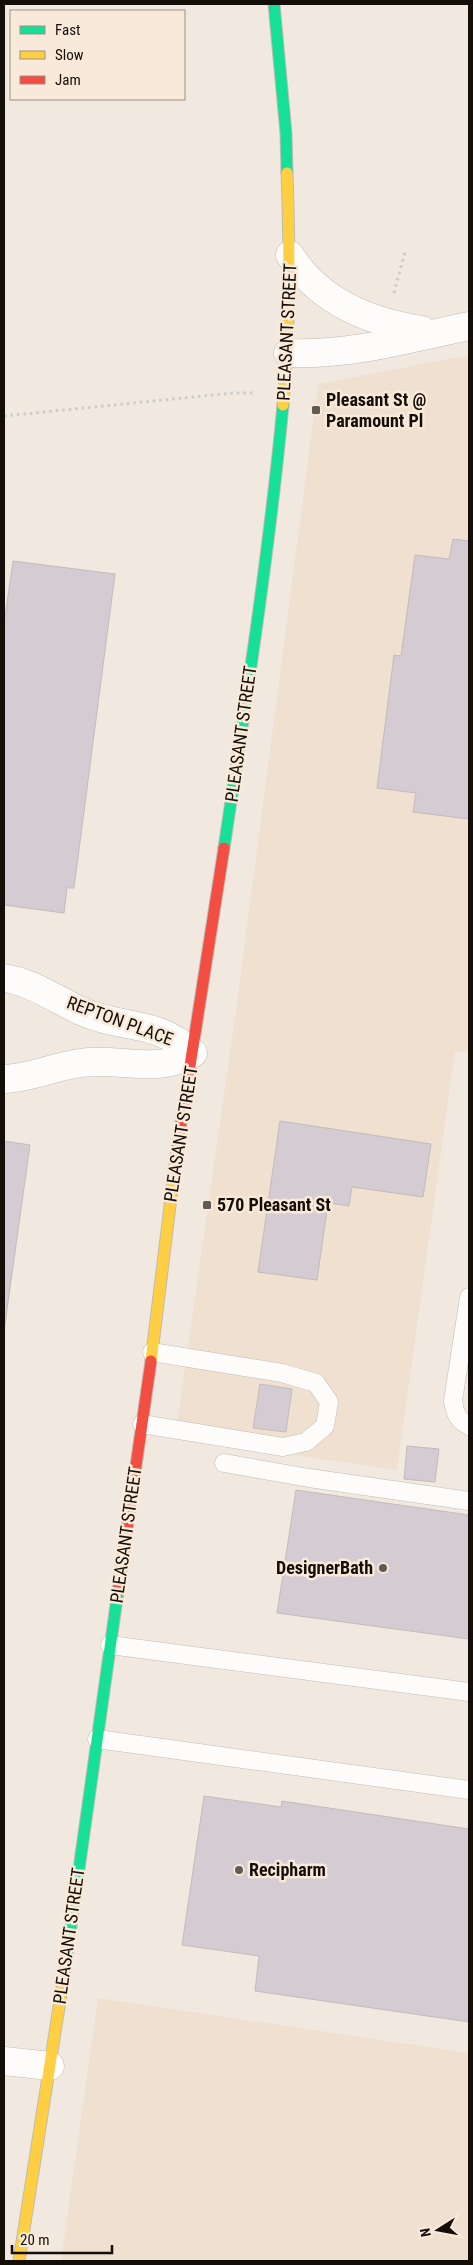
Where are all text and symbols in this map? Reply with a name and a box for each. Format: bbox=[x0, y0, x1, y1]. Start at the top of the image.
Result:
legend bbox=[10, 10, 185, 100]
text: Fast bbox=[55, 21, 80, 39]
text: Slow bbox=[55, 46, 84, 64]
text: Jam bbox=[55, 71, 81, 89]
street label: PLEASANT STREET bbox=[272, 263, 301, 401]
place label: Pleasant St @ Paramount Pl bbox=[326, 389, 426, 431]
marker: Pleasant St @ Paramount Pl bbox=[310, 404, 322, 416]
street label: PLEASANT STREET bbox=[221, 664, 260, 803]
street label: REPTON PLACE bbox=[64, 992, 176, 1050]
street label: PLEASANT STREET bbox=[159, 1064, 202, 1203]
place label: 570 Pleasant St bbox=[217, 1194, 331, 1215]
marker: 570 Pleasant St bbox=[201, 1199, 213, 1211]
street label: PLEASANT STREET bbox=[106, 1465, 145, 1604]
place label: DesignerBath bbox=[276, 1557, 373, 1578]
marker: DesignerBath bbox=[377, 1562, 389, 1574]
place label: Recipharm bbox=[249, 1859, 326, 1880]
marker: Recipharm bbox=[233, 1864, 245, 1876]
street label: PLEASANT STREET bbox=[49, 1866, 88, 2005]
north arrow bbox=[413, 2205, 463, 2255]
scale bar bbox=[12, 2222, 112, 2254]
text: N bbox=[417, 2227, 434, 2238]
text: 20 m bbox=[20, 2231, 50, 2249]

